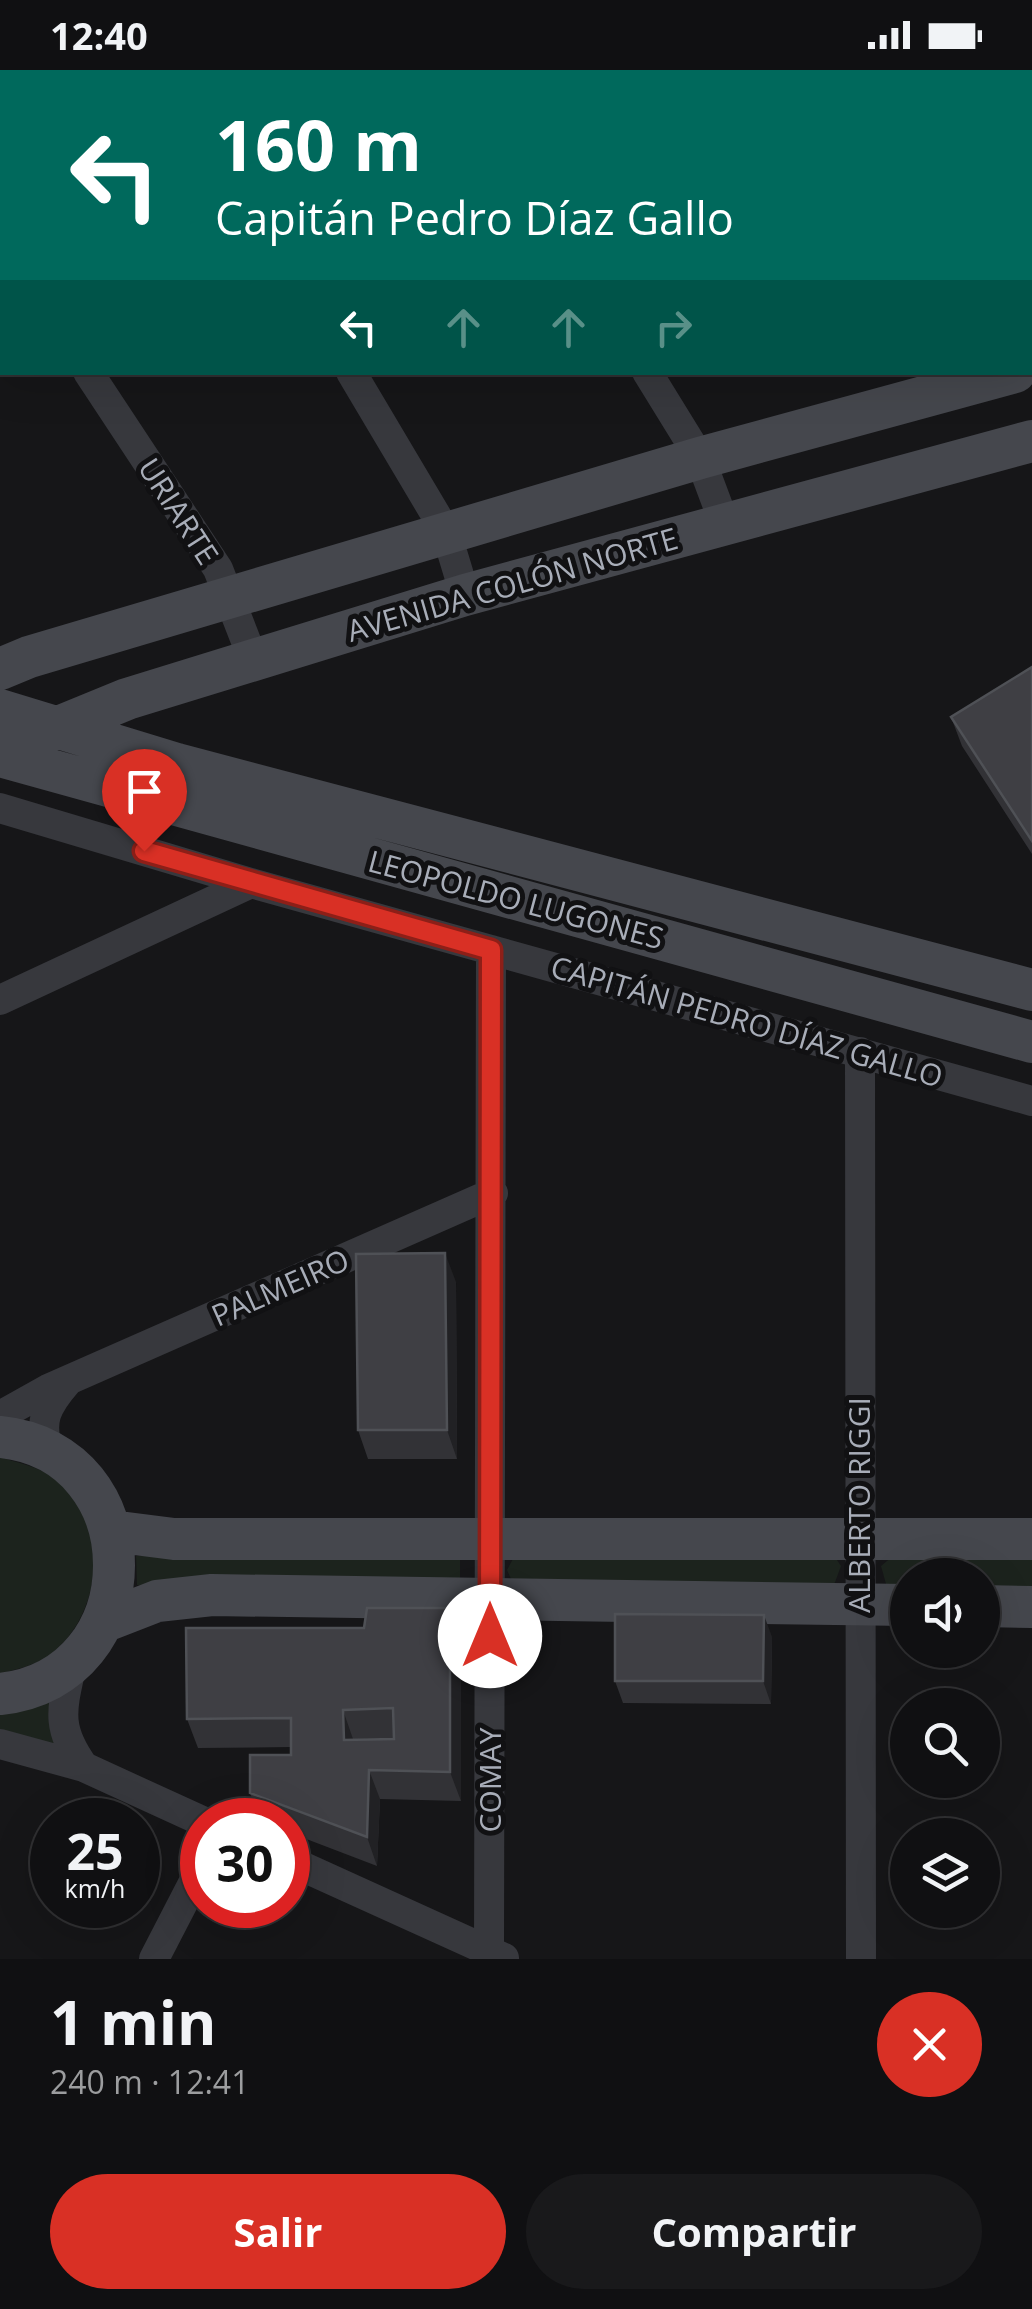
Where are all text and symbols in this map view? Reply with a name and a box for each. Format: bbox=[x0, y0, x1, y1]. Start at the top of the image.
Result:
text: 12:40 bbox=[50, 9, 148, 61]
text: 160 m bbox=[215, 96, 422, 192]
icon: left bbox=[50, 110, 180, 240]
text: Capitán Pedro Díaz Gallo bbox=[215, 187, 734, 248]
icon: left bbox=[331, 300, 386, 355]
icon: ahead bbox=[436, 300, 491, 355]
icon: ahead bbox=[541, 300, 596, 355]
icon: right bbox=[646, 300, 701, 355]
street label: URIARTE bbox=[129, 450, 229, 572]
street label: AVENIDA COLÓN NORTE bbox=[342, 517, 682, 651]
pin bbox=[102, 749, 187, 852]
icon: arrive bbox=[117, 764, 172, 819]
street label: LEOPOLDO LUGONES bbox=[364, 840, 668, 958]
street label: CAPITÁN PEDRO DÍAZ GALLO bbox=[546, 945, 948, 1097]
street label: PALMEIRO bbox=[205, 1238, 355, 1336]
street label: ALBERTO RIGGI bbox=[838, 1397, 879, 1613]
map controls bbox=[890, 1558, 1000, 1928]
button: sound bbox=[890, 1558, 1000, 1668]
position arrow bbox=[438, 1584, 542, 1688]
button: search bbox=[890, 1688, 1000, 1798]
street label: COMAY bbox=[469, 1727, 510, 1832]
speed limit sign: 30 bbox=[180, 1798, 310, 1928]
text: 25 bbox=[66, 1817, 124, 1885]
button: layers bbox=[890, 1818, 1000, 1928]
text: km/h bbox=[65, 1871, 125, 1905]
text: 1 min bbox=[50, 1981, 217, 2063]
button: close bbox=[877, 1992, 982, 2097]
text: 240 m · 12:41 bbox=[50, 2060, 249, 2103]
button: Salir bbox=[50, 2174, 506, 2289]
button: Compartir bbox=[526, 2174, 982, 2289]

